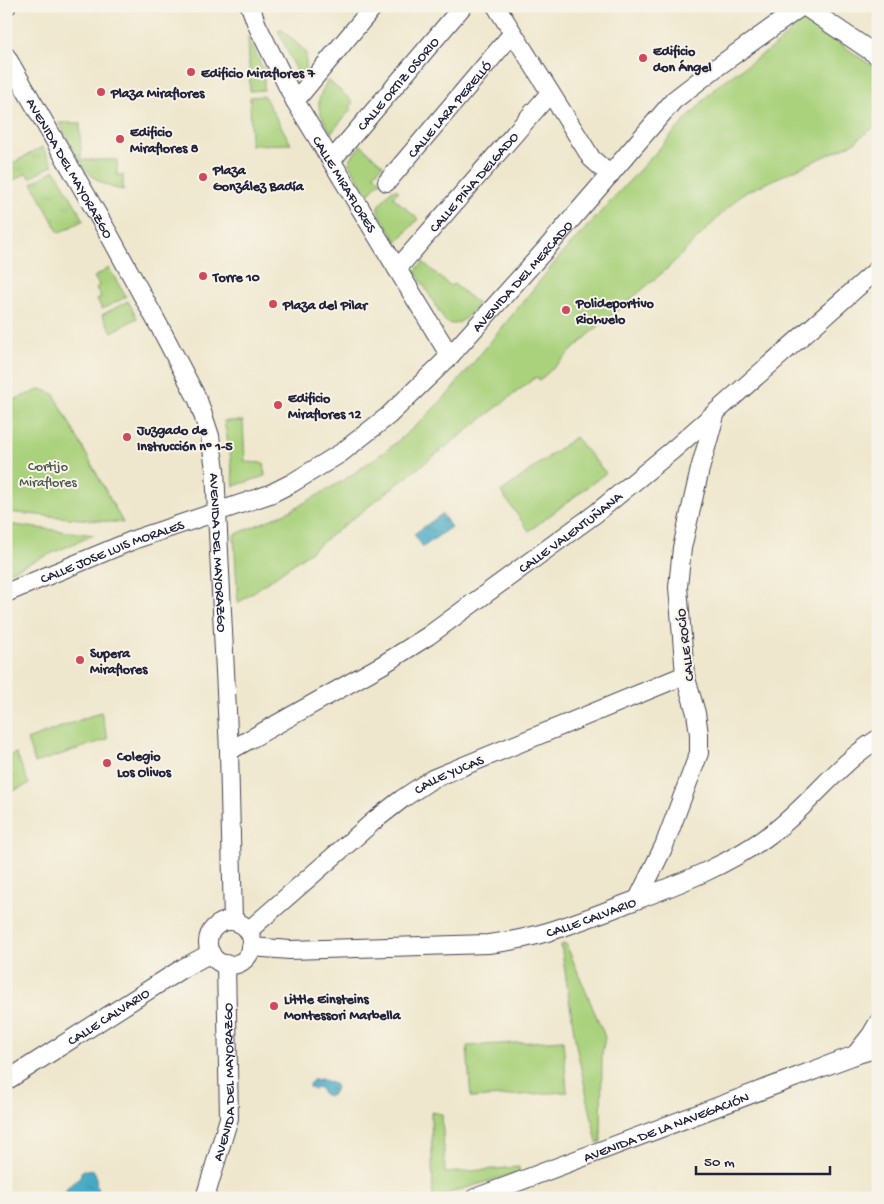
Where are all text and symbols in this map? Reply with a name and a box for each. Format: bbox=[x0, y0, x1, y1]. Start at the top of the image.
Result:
street label: CALLE ORTIZ OSORIO bbox=[355, 34, 444, 135]
place label: Edificio don Ángel bbox=[653, 44, 712, 77]
marker: Edificio don Ángel bbox=[637, 52, 649, 64]
street label: CALLE LARA PERELLÓ bbox=[405, 58, 497, 162]
marker: Edificio Miraflores 7 bbox=[185, 66, 197, 78]
place label: Edificio Miraflores 7 bbox=[201, 66, 315, 83]
marker: Plaza Miraflores bbox=[95, 86, 107, 98]
place label: Plaza Miraflores bbox=[110, 86, 205, 103]
street label: AVENIDA DEL MAYORAZGO bbox=[21, 96, 116, 243]
place label: Edificio Miraflores 8 bbox=[130, 125, 199, 158]
street label: CALLE PIÑA DELGADO bbox=[427, 129, 524, 237]
marker: Edificio Miraflores 8 bbox=[114, 133, 126, 145]
street label: CALLE MIRAFLORES bbox=[307, 133, 379, 237]
place label: Plaza González Badía bbox=[212, 163, 305, 196]
marker: Plaza González Badía bbox=[197, 171, 209, 183]
street label: AVENIDA DEL MERCADO bbox=[470, 217, 578, 337]
marker: Torre 10 bbox=[197, 270, 209, 282]
place label: Torre 10 bbox=[212, 270, 260, 287]
place label: Polideportivo Riohuelo bbox=[575, 296, 655, 329]
marker: Plaza del Pilar bbox=[267, 298, 279, 310]
place label: Plaza del Pilar bbox=[282, 298, 369, 315]
marker: Polideportivo Riohuelo bbox=[560, 304, 572, 316]
place label: Edificio Miraflores 12 bbox=[288, 391, 361, 424]
marker: Edificio Miraflores 12 bbox=[272, 399, 284, 411]
place label: Juzgado de Instrucción nº 1-5 bbox=[136, 423, 233, 456]
marker: Juzgado de Instrucción nº 1-5 bbox=[121, 431, 133, 443]
park label: Cortijo Miraflores bbox=[19, 459, 78, 492]
street label: AVENIDA DEL MAYORAZGO bbox=[204, 473, 229, 633]
street label: CALLE VALENTUÑANA bbox=[516, 489, 627, 578]
street label: CALLE JOSE LUIS MORALES bbox=[38, 517, 187, 589]
street label: CALLE ROCÍO bbox=[674, 607, 699, 682]
place label: Supera Miraflores bbox=[90, 646, 148, 679]
marker: Supera Miraflores bbox=[74, 654, 86, 666]
place label: Colegio Los Olivos bbox=[116, 749, 172, 782]
street label: CALLE YUCAS bbox=[412, 752, 487, 800]
marker: Colegio Los Olivos bbox=[101, 757, 113, 769]
street label: CALLE CALVARIO bbox=[545, 895, 640, 943]
street label: CALLE CALVARIO bbox=[65, 985, 154, 1051]
place label: Little Einsteins Montessori Marbella bbox=[284, 992, 402, 1025]
marker: Little Einsteins Montessori Marbella bbox=[268, 1000, 280, 1012]
street label: AVENIDA DEL MAYORAZGO bbox=[211, 1002, 240, 1163]
street label: AVENIDA DE LA NAVEGACIÓN bbox=[582, 1090, 752, 1167]
scale bar bbox=[696, 1144, 830, 1176]
text: 50 m bbox=[704, 1154, 735, 1172]

